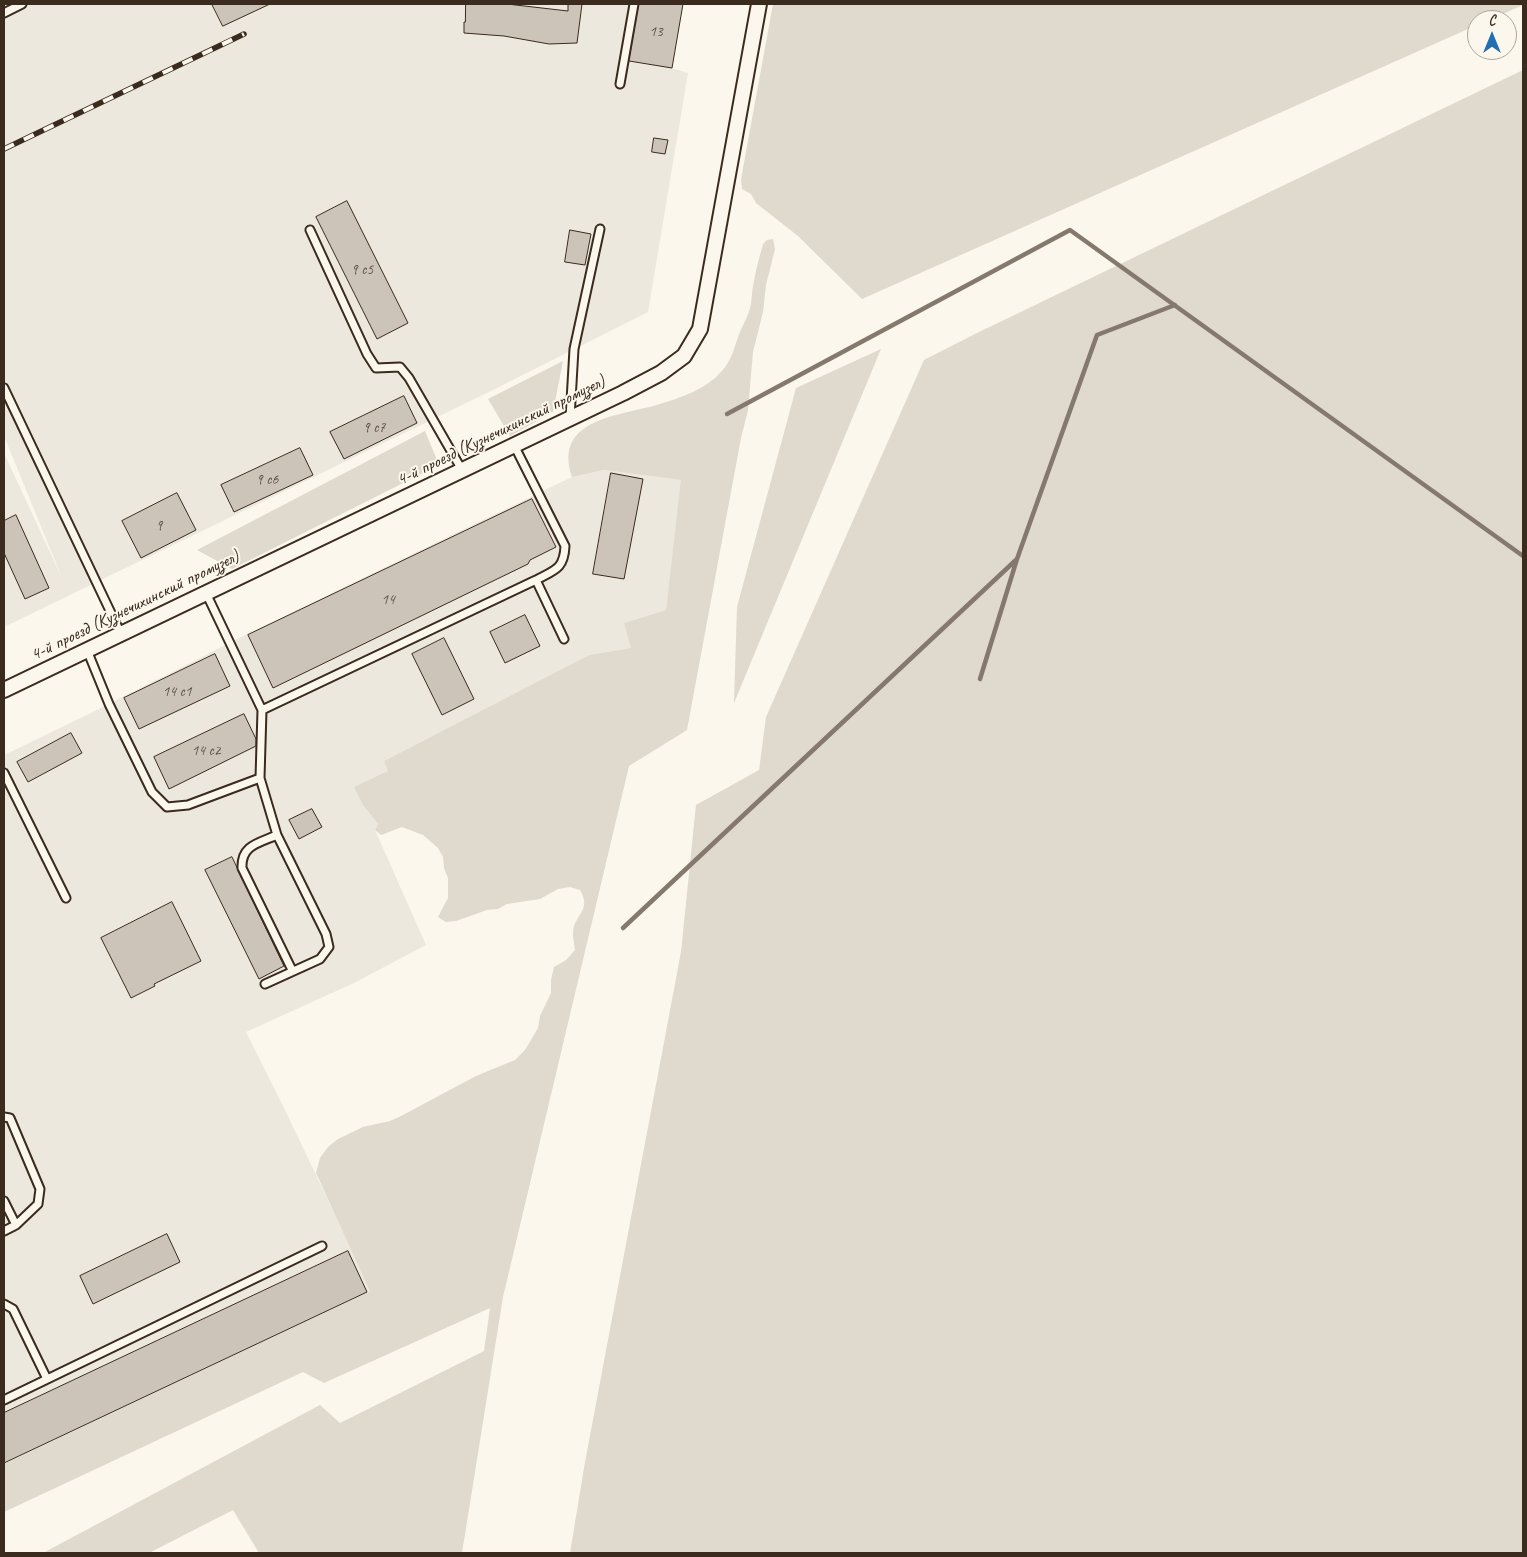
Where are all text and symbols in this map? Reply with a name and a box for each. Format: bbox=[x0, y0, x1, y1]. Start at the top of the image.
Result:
north arrow bbox=[1467, 10, 1517, 60]
text: С bbox=[1489, 12, 1495, 29]
house number: 13 bbox=[649, 23, 663, 41]
house number: 9 с5 bbox=[351, 261, 373, 279]
street label: 4-й проезд (Кузнечихинский промузел) bbox=[393, 371, 609, 491]
house number: 9 с7 bbox=[363, 419, 385, 437]
house number: 9 с6 bbox=[256, 471, 278, 489]
house number: 9 bbox=[156, 517, 162, 535]
street label: 4-й проезд (Кузнечихинский промузел) bbox=[27, 546, 243, 666]
house number: 14 bbox=[381, 591, 395, 609]
house number: 14 с1 bbox=[162, 683, 192, 701]
house number: 14 с2 bbox=[191, 742, 221, 760]

